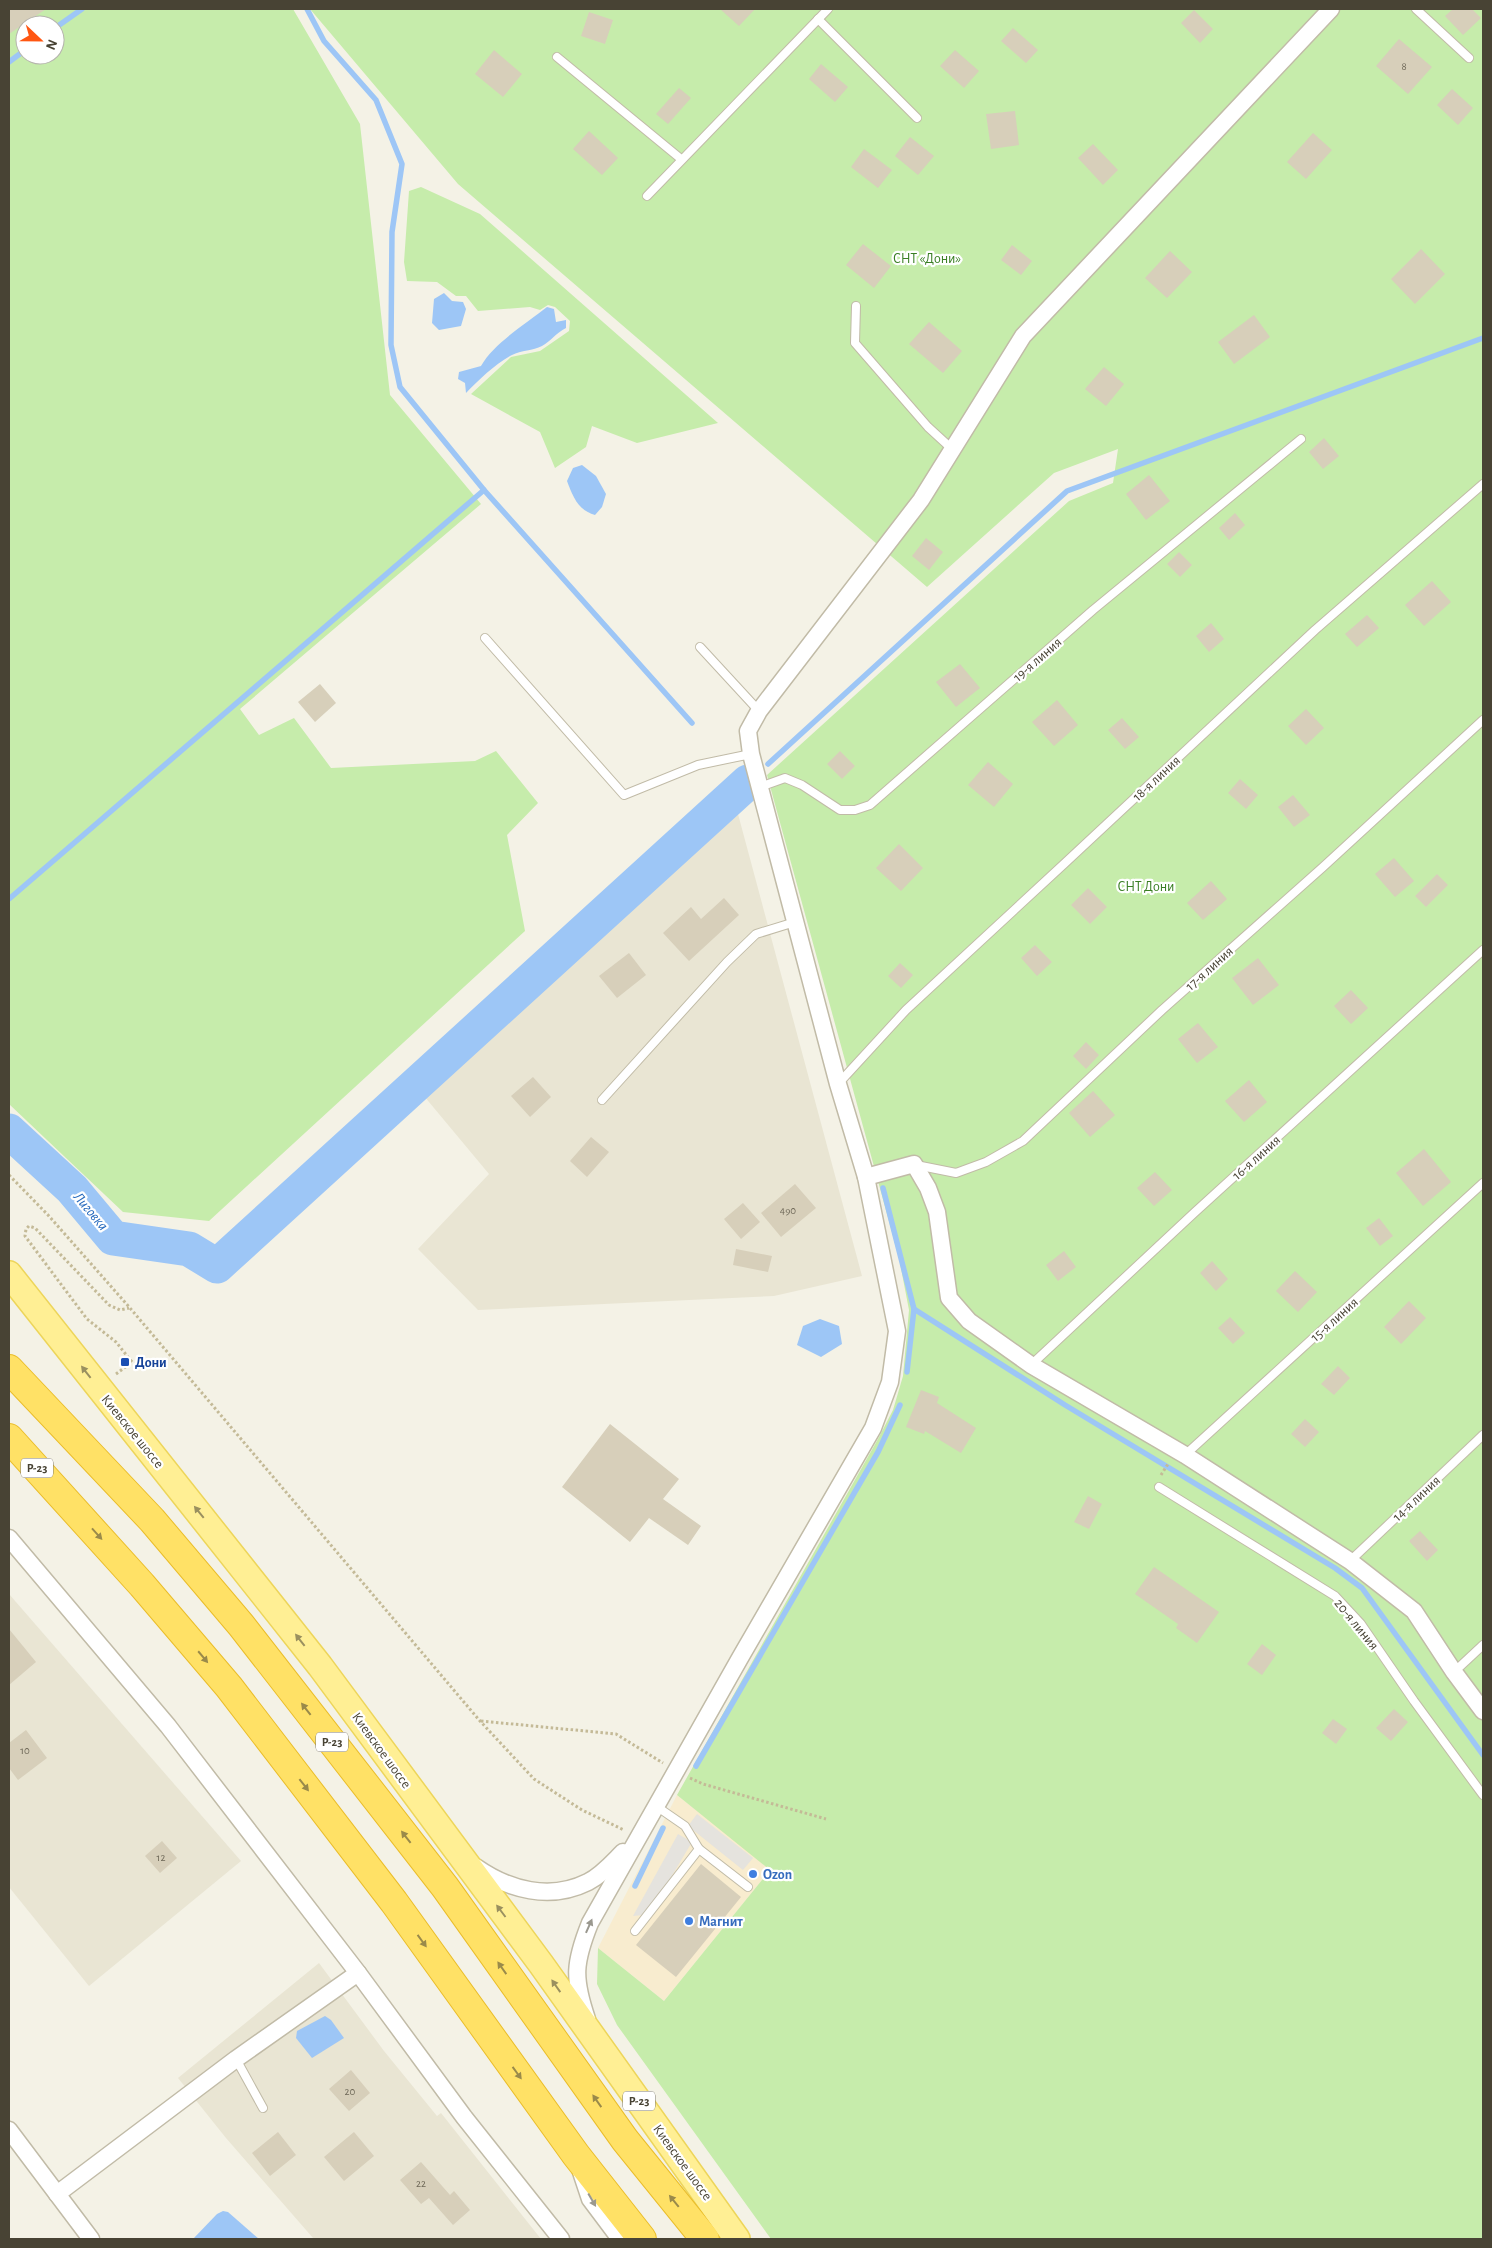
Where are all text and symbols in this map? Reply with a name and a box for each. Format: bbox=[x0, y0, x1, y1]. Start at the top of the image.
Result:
north arrow bbox=[15, 15, 65, 65]
text: N bbox=[43, 37, 59, 52]
house number: 8 bbox=[1401, 61, 1407, 72]
park label: СНТ «Дони» bbox=[893, 252, 961, 266]
street label: 19-я линия bbox=[1011, 635, 1065, 684]
street label: 18-я линия bbox=[1130, 753, 1183, 804]
park label: СНТ Дони bbox=[1118, 880, 1175, 894]
street label: 17-я линия bbox=[1183, 944, 1236, 994]
street label: 16-я линия bbox=[1230, 1133, 1283, 1183]
water label: Лиговка bbox=[70, 1188, 111, 1233]
house number: 490 bbox=[780, 1205, 796, 1216]
street label: 15-я линия bbox=[1308, 1295, 1361, 1345]
marker: Дони bbox=[119, 1356, 131, 1368]
place label: Дони bbox=[135, 1356, 167, 1370]
one-way arrow bbox=[81, 1365, 91, 1379]
street label: Киевское шоссе bbox=[98, 1392, 166, 1471]
road number: Р-23 bbox=[21, 1459, 53, 1478]
street label: 14-я линия bbox=[1390, 1473, 1443, 1524]
one-way arrow bbox=[193, 1506, 204, 1519]
one-way arrow bbox=[91, 1528, 103, 1540]
street label: 20-я линия bbox=[1331, 1596, 1381, 1653]
one-way arrow bbox=[294, 1634, 305, 1647]
one-way arrow bbox=[198, 1650, 209, 1663]
one-way arrow bbox=[301, 1703, 312, 1716]
street label: Киевское шоссе bbox=[349, 1710, 413, 1791]
road number: Р-23 bbox=[316, 1732, 348, 1751]
house number: 10 bbox=[20, 1745, 30, 1756]
one-way arrow bbox=[298, 1778, 309, 1791]
one-way arrow bbox=[401, 1830, 411, 1844]
house number: 12 bbox=[157, 1852, 165, 1863]
marker: Ozon bbox=[747, 1868, 759, 1880]
place label: Ozon bbox=[763, 1868, 792, 1882]
one-way arrow bbox=[496, 1904, 506, 1918]
marker: Магнит bbox=[683, 1915, 695, 1927]
place label: Магнит bbox=[699, 1915, 743, 1929]
one-way arrow bbox=[586, 1919, 594, 1933]
one-way arrow bbox=[417, 1934, 427, 1948]
one-way arrow bbox=[497, 1961, 507, 1975]
one-way arrow bbox=[551, 1980, 562, 1993]
one-way arrow bbox=[512, 2066, 522, 2080]
house number: 20 bbox=[345, 2086, 356, 2097]
road number: Р-23 bbox=[623, 2092, 655, 2110]
one-way arrow bbox=[592, 2094, 602, 2107]
street label: Киевское шоссе bbox=[650, 2122, 714, 2203]
house number: 22 bbox=[416, 2178, 426, 2189]
one-way arrow bbox=[588, 2194, 597, 2207]
one-way arrow bbox=[668, 2195, 679, 2208]

